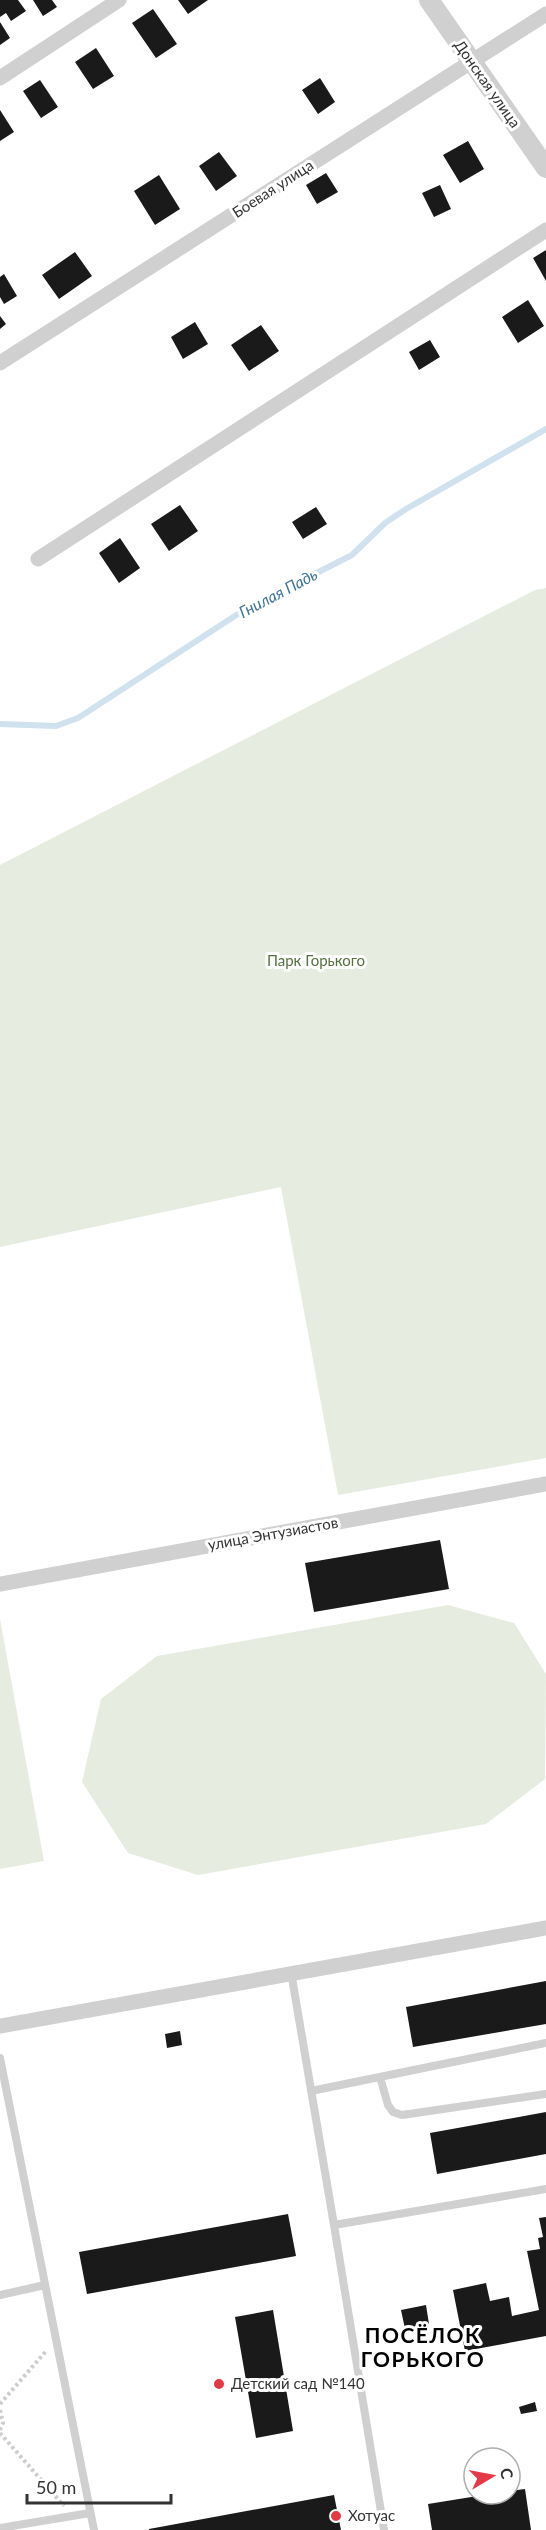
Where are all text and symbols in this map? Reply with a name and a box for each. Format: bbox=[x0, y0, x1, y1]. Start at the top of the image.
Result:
street label: Донская улица bbox=[451, 36, 525, 131]
street label: Боевая улица bbox=[229, 155, 316, 221]
water label: Гнилая Падь bbox=[235, 564, 320, 621]
park label: Парк Горького bbox=[267, 951, 365, 969]
street label: улица Энтузиастов bbox=[206, 1513, 339, 1553]
district label: ПОСЁЛОК ГОРЬКОГО bbox=[361, 2322, 485, 2371]
place label: Детский сад №140 bbox=[231, 2374, 365, 2392]
marker: Детский сад №140 bbox=[212, 2377, 226, 2391]
north arrow bbox=[462, 2446, 522, 2506]
text: С bbox=[497, 2466, 518, 2481]
scale bar bbox=[27, 2467, 171, 2505]
text: 50 m bbox=[36, 2476, 76, 2498]
place label: Хотуас bbox=[348, 2506, 395, 2524]
marker: Хотуас bbox=[329, 2509, 343, 2523]

